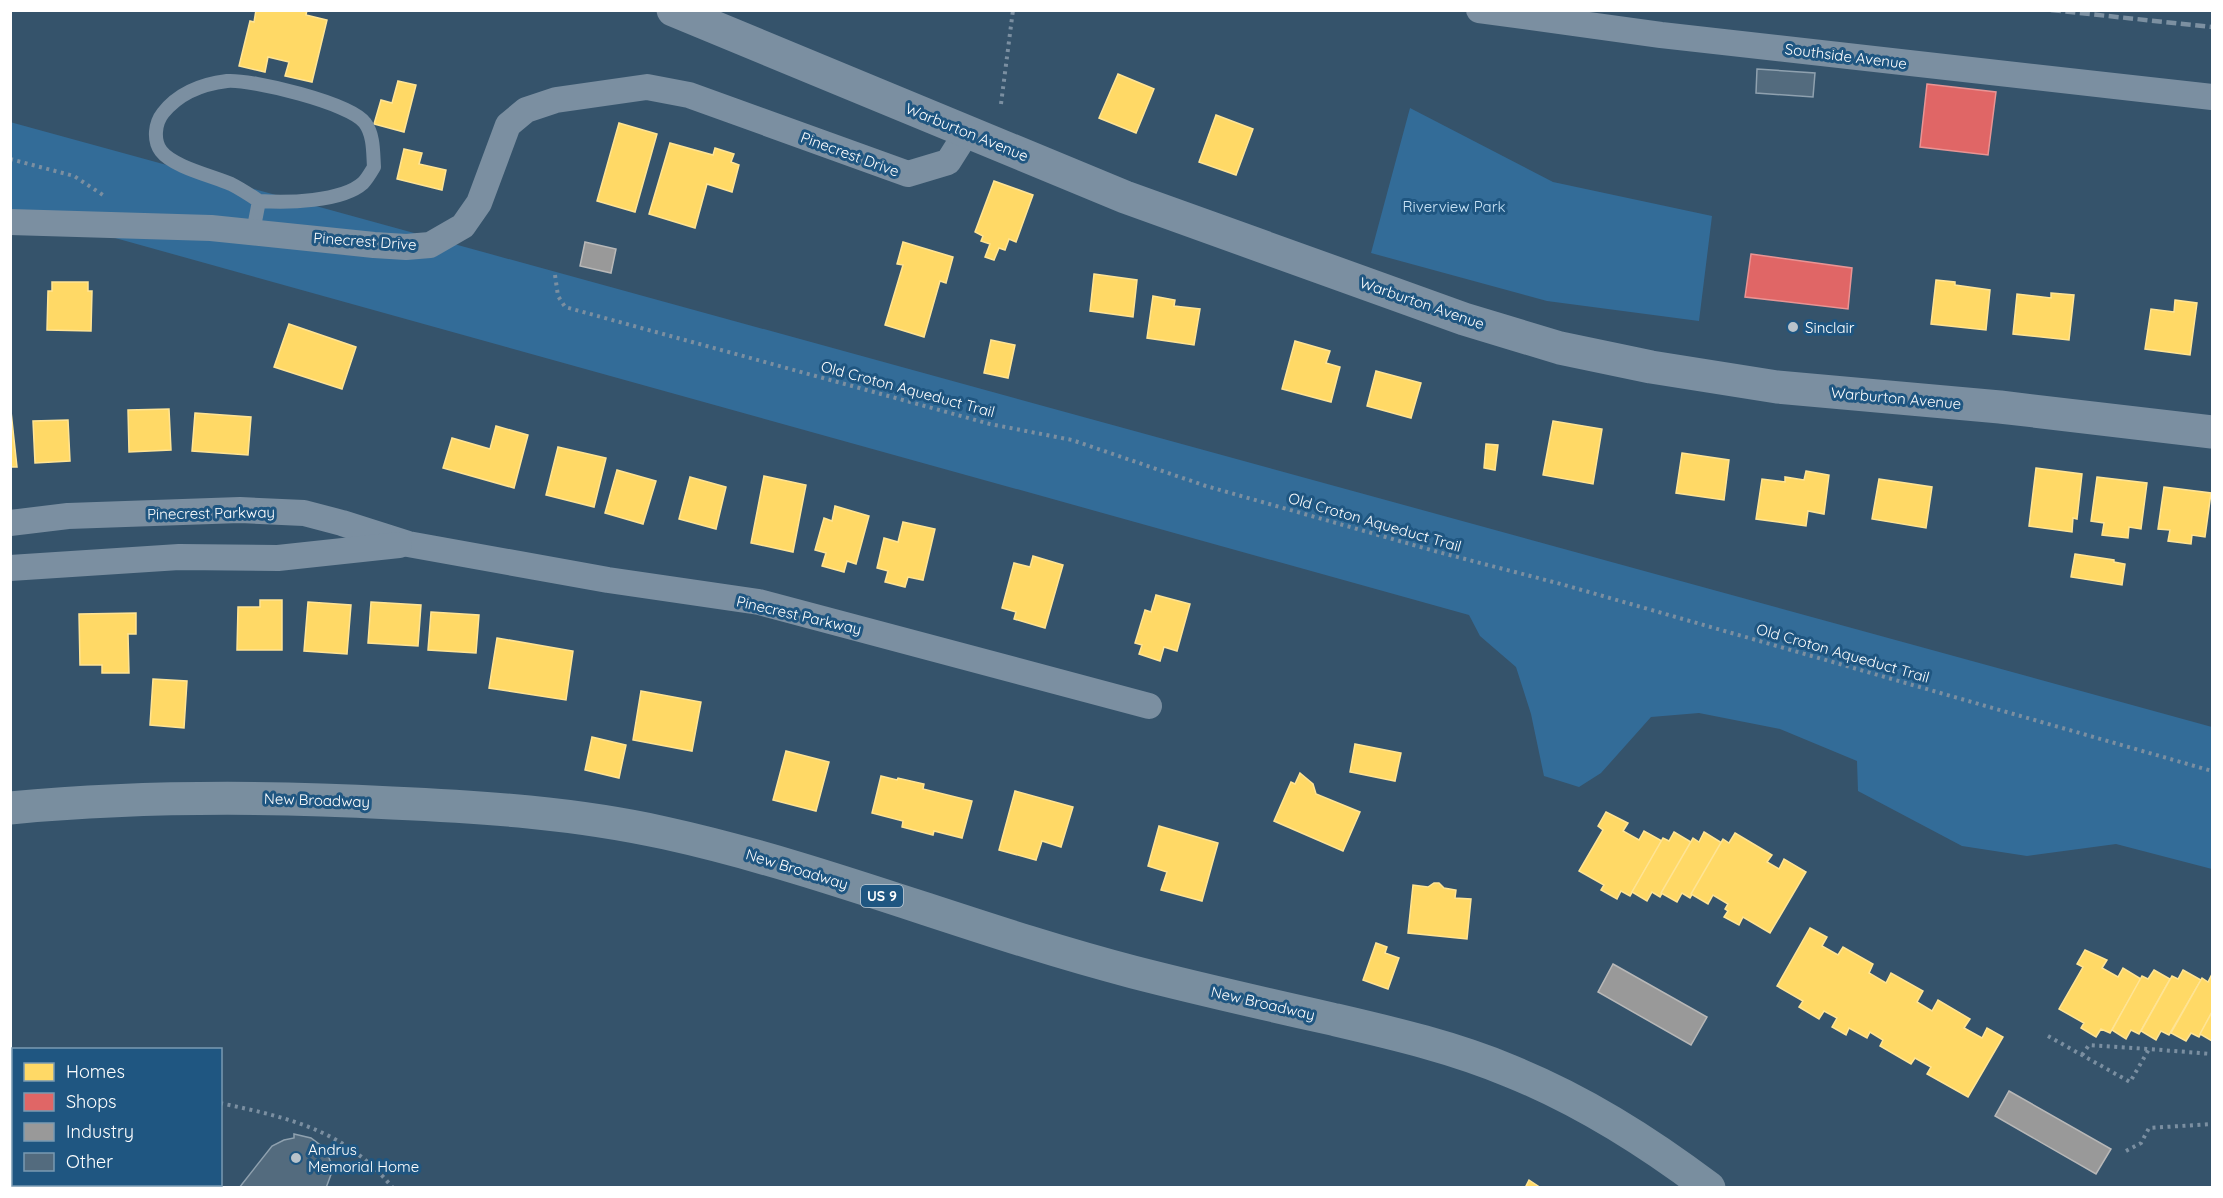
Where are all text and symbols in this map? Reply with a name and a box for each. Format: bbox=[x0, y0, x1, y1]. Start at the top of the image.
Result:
street label: Southside Avenue bbox=[1784, 39, 1908, 73]
street label: Warburton Avenue bbox=[903, 99, 1031, 165]
street label: Pinecrest Drive bbox=[798, 127, 902, 181]
park label: Riverview Park bbox=[1403, 197, 1505, 216]
street label: Pinecrest Drive bbox=[313, 228, 417, 254]
street label: Warburton Avenue bbox=[1357, 273, 1487, 333]
place label: Sinclair bbox=[1805, 318, 1855, 337]
marker: Sinclair bbox=[1786, 320, 1800, 334]
street label: Old Croton Aqueduct Trail bbox=[819, 357, 997, 421]
street label: Warburton Avenue bbox=[1830, 383, 1962, 413]
street label: Old Croton Aqueduct Trail bbox=[1286, 488, 1464, 556]
street label: Pinecrest Parkway bbox=[147, 502, 275, 524]
street label: Pinecrest Parkway bbox=[735, 591, 863, 639]
street label: Old Croton Aqueduct Trail bbox=[1754, 619, 1932, 687]
street label: New Broadway bbox=[264, 789, 370, 811]
street label: New Broadway bbox=[743, 844, 851, 894]
road number: US 9 bbox=[861, 885, 903, 907]
street label: New Broadway bbox=[1209, 982, 1317, 1024]
legend bbox=[12, 1048, 222, 1186]
text: Homes bbox=[66, 1060, 125, 1083]
text: Shops bbox=[66, 1090, 117, 1113]
text: Industry bbox=[66, 1120, 134, 1143]
place label: Andrus Memorial Home bbox=[308, 1140, 419, 1176]
text: Other bbox=[66, 1150, 113, 1173]
marker: Andrus Memorial Home bbox=[289, 1151, 303, 1165]

